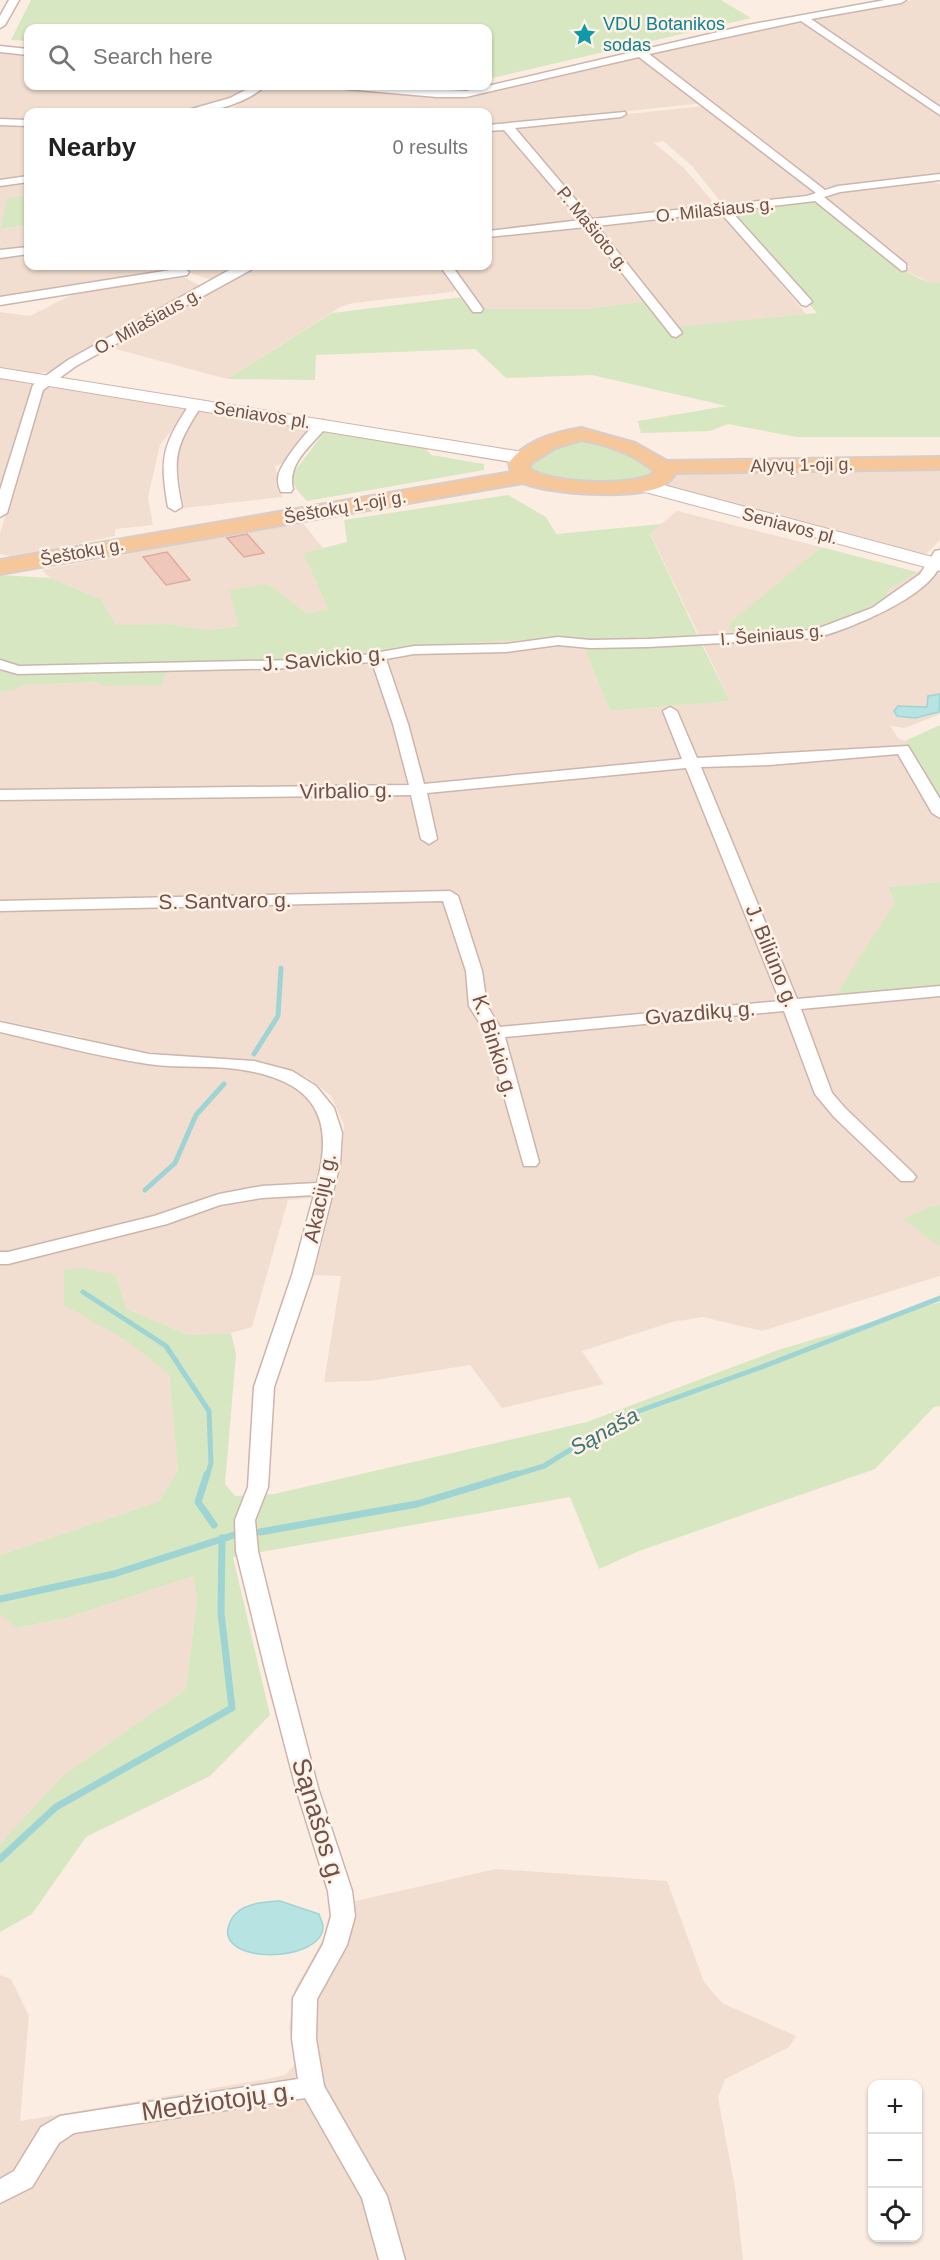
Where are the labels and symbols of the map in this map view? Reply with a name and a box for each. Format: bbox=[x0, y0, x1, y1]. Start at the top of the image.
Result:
place label: VDU Botanikos sodas bbox=[603, 14, 725, 55]
place icon: VDU Botanikos sodas bbox=[572, 21, 598, 47]
street label: P. Mašioto g. bbox=[553, 183, 633, 275]
street label: O. Milašiaus g. bbox=[655, 194, 775, 226]
street label: O. Milašiaus g. bbox=[91, 283, 205, 359]
street label: Seniavos pl. bbox=[212, 397, 312, 433]
street label: Alyvų 1-oji g. bbox=[750, 454, 854, 476]
street label: Šeštokų 1-oji g. bbox=[282, 485, 408, 528]
street label: Seniavos pl. bbox=[740, 504, 840, 548]
street label: Šeštokų g. bbox=[38, 533, 126, 570]
street label: I. Šeiniaus g. bbox=[719, 620, 825, 649]
street label: J. Savickio g. bbox=[261, 642, 387, 675]
street label: Virbalio g. bbox=[299, 778, 393, 803]
street label: S. Santvaro g. bbox=[158, 888, 292, 913]
street label: J. Biliūno g. bbox=[741, 901, 803, 1010]
street label: K. Binkio g. bbox=[468, 992, 523, 1100]
street label: Gvazdikų g. bbox=[644, 996, 756, 1029]
street label: Akacijų g. bbox=[299, 1151, 340, 1245]
water label: Sąnaša bbox=[566, 1402, 643, 1460]
street label: Sąnašos g. bbox=[286, 1754, 352, 1888]
street label: Medžiotojų g. bbox=[139, 2075, 297, 2127]

